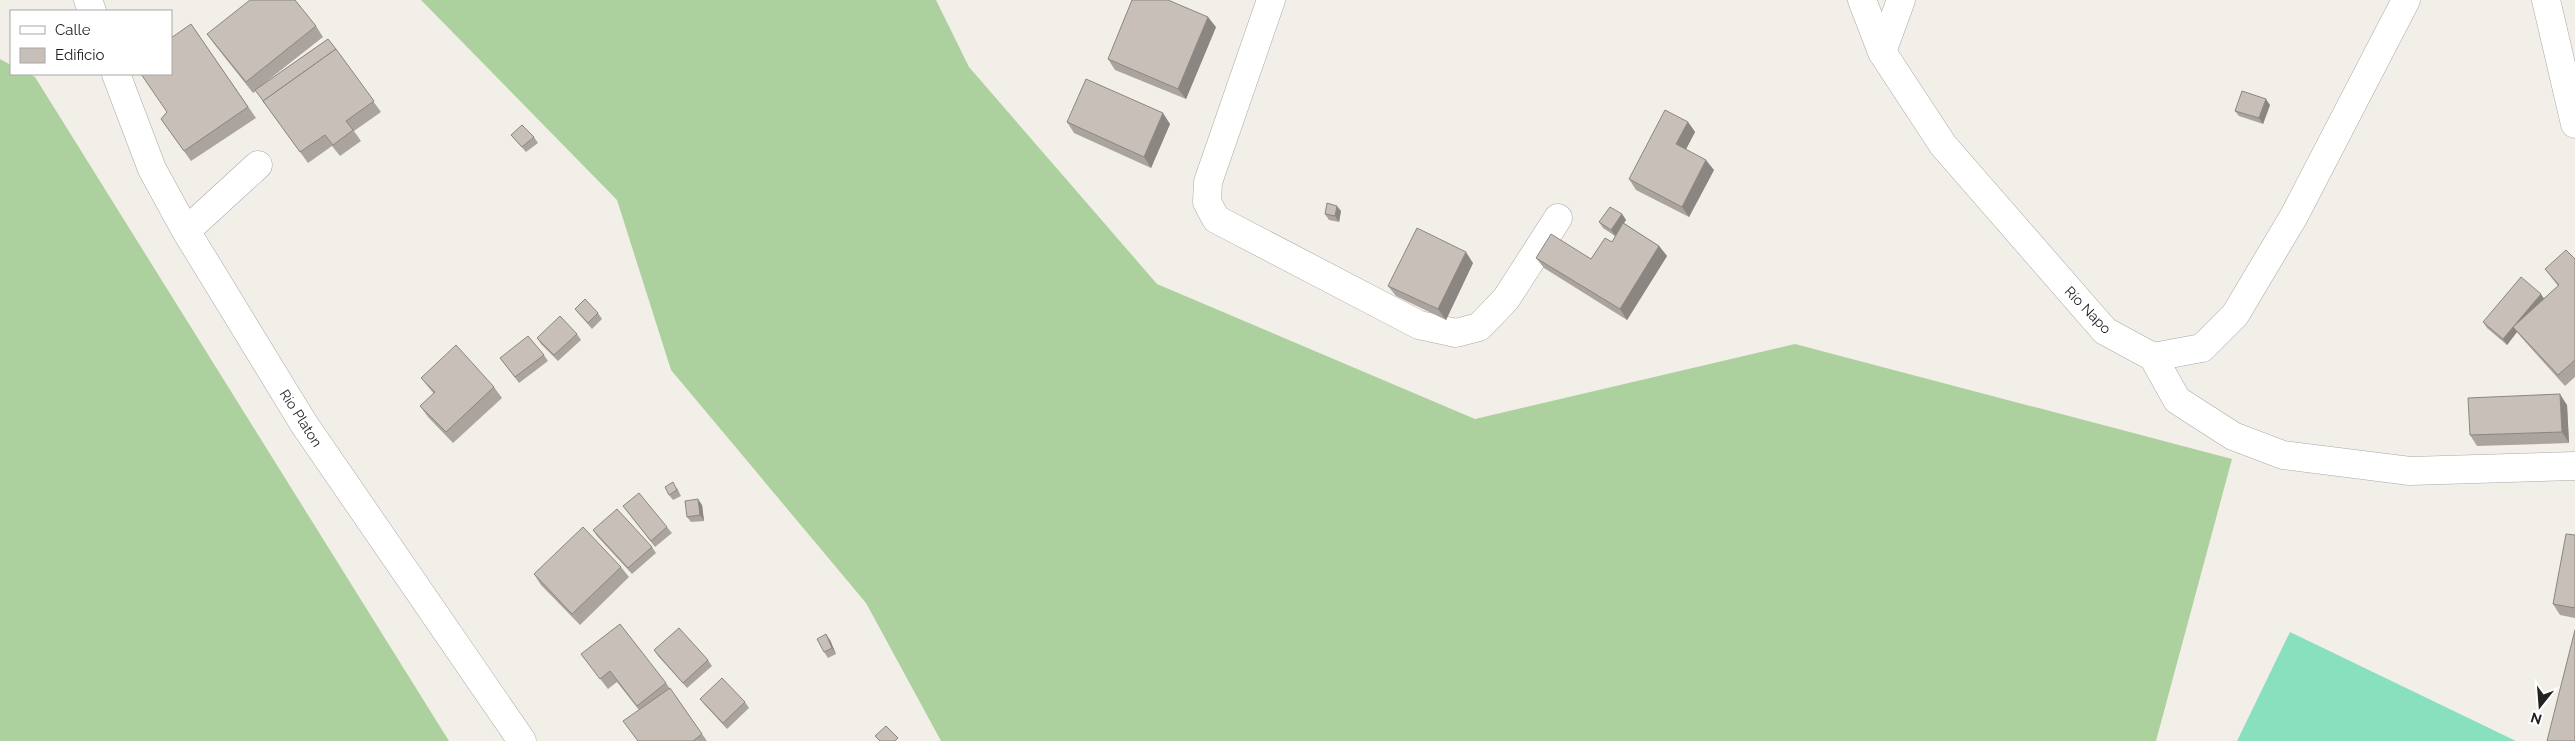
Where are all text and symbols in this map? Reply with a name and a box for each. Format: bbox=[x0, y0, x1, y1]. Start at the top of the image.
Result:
legend bbox=[10, 10, 172, 75]
text: Calle bbox=[55, 21, 91, 39]
text: Edificio bbox=[55, 46, 105, 64]
street label: Río Napo bbox=[2062, 283, 2114, 337]
street label: Río Platon bbox=[277, 386, 325, 450]
north arrow bbox=[2515, 681, 2565, 731]
text: N bbox=[2529, 709, 2544, 728]

